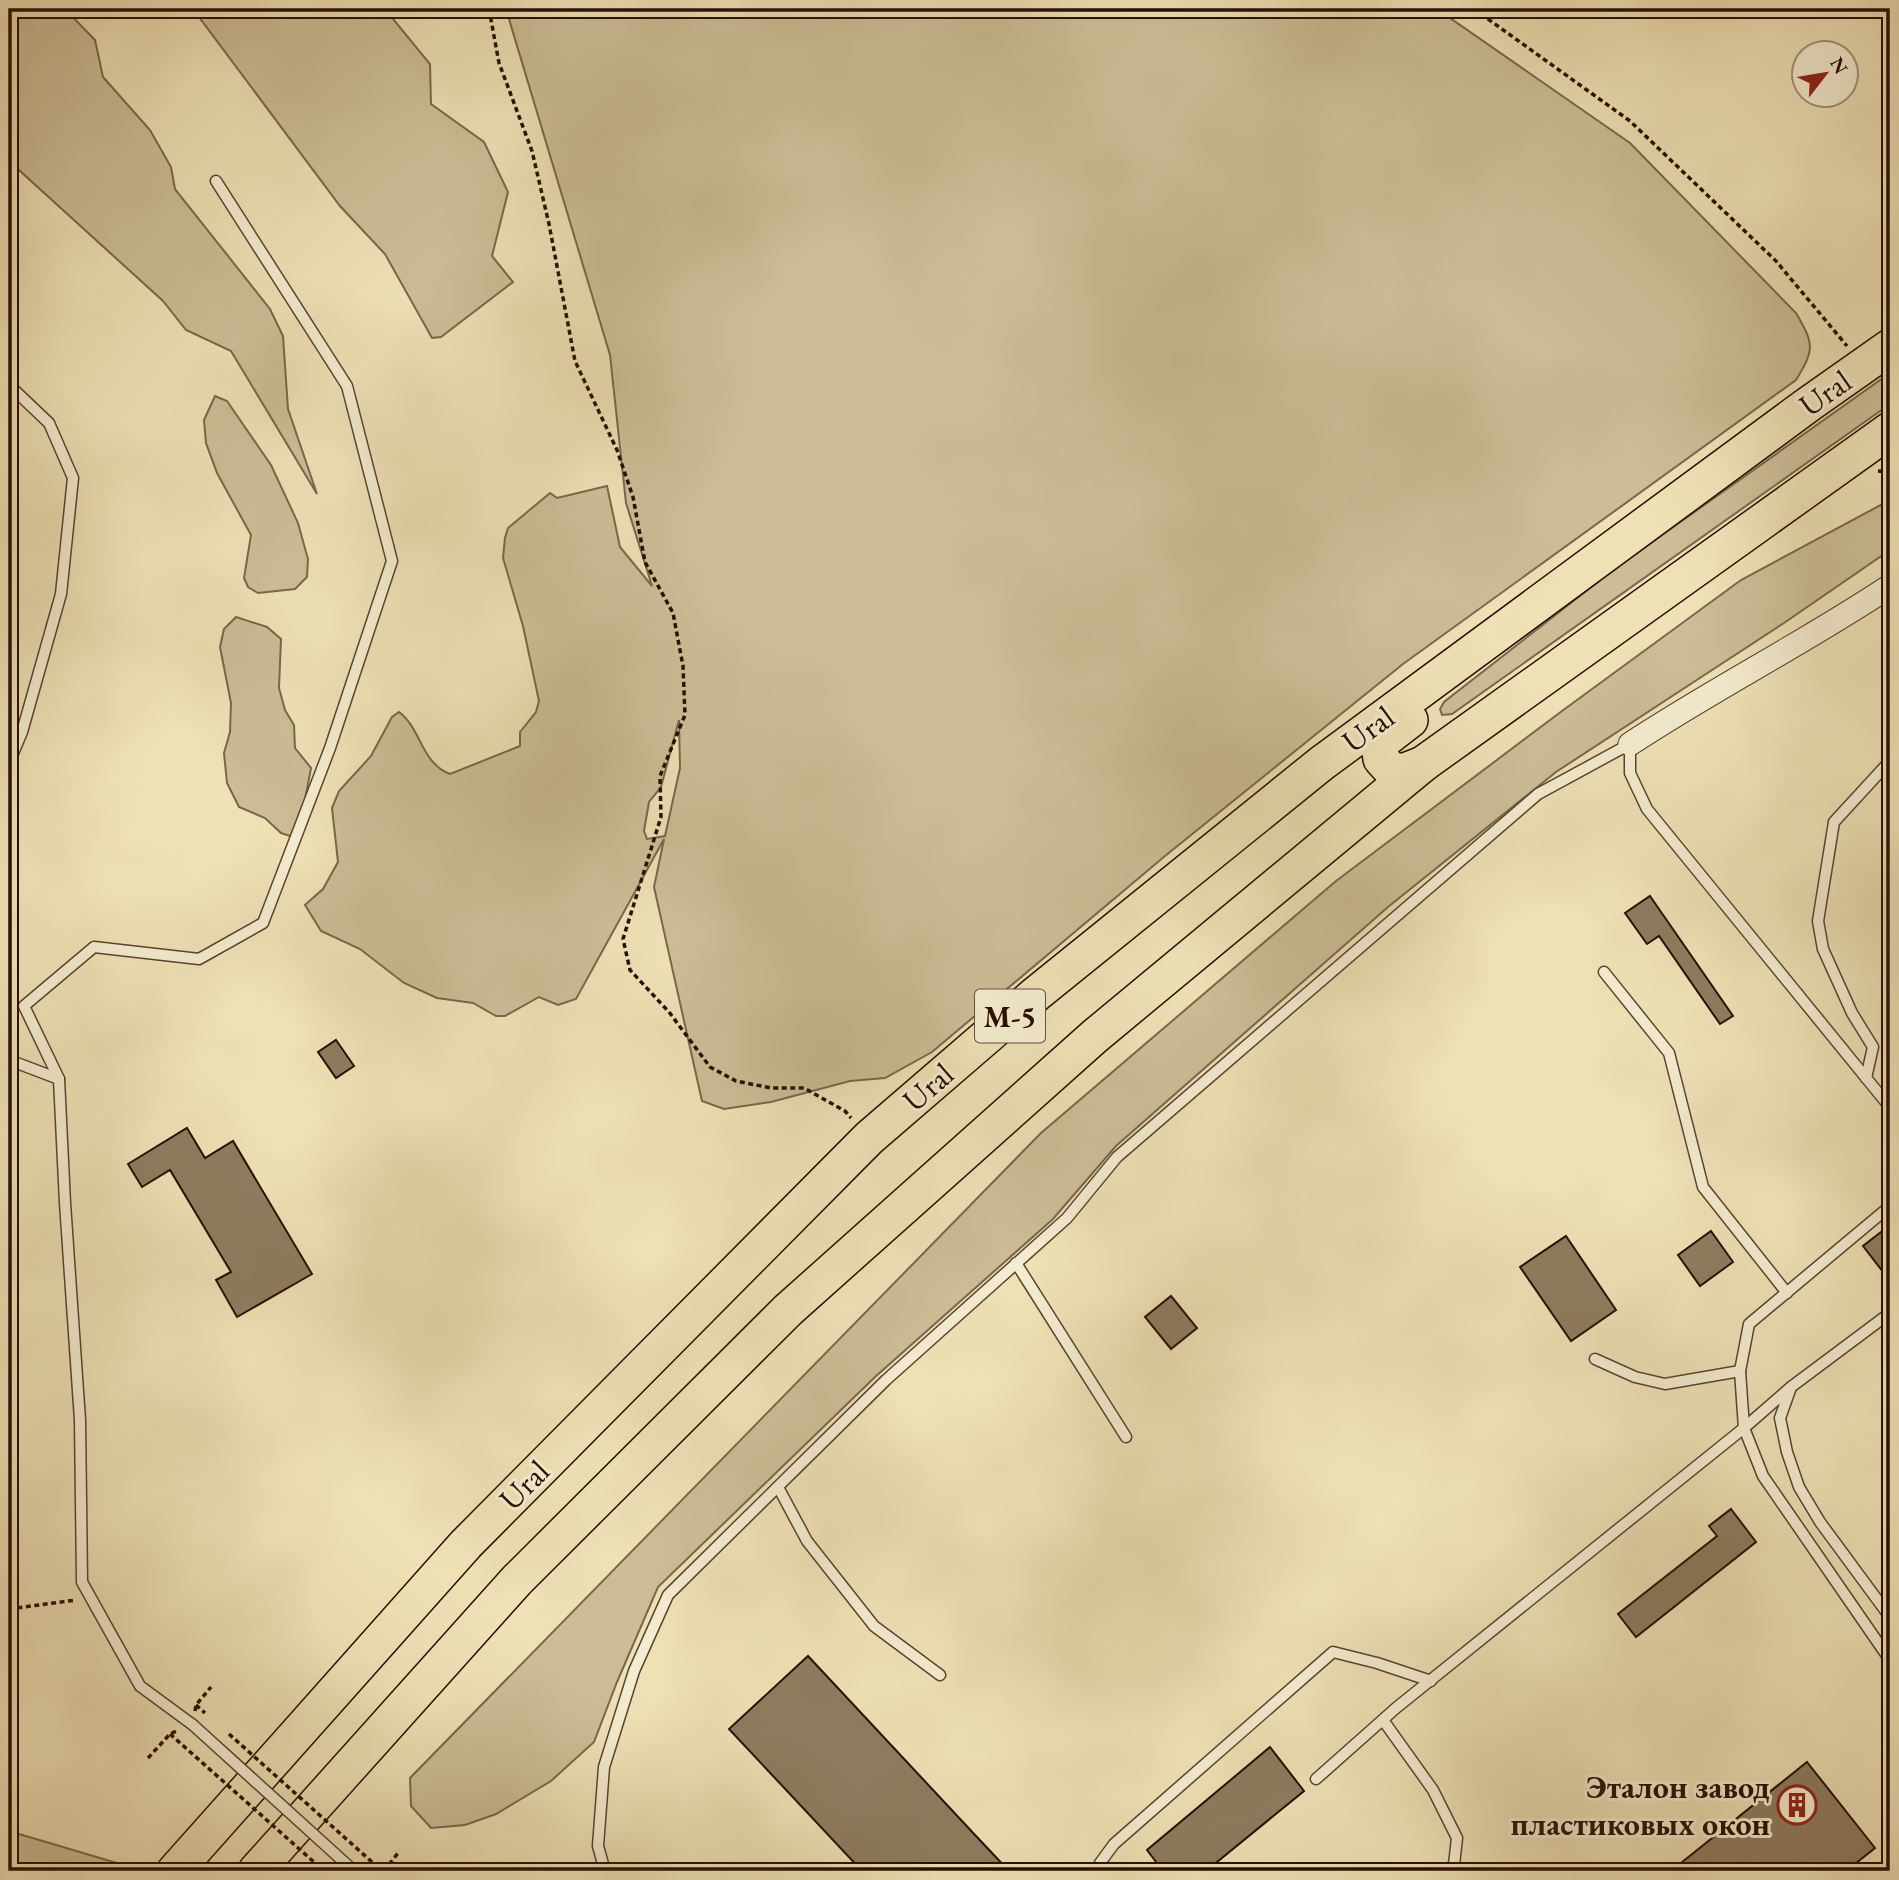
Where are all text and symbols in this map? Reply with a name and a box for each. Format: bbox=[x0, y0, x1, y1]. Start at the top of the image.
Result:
north arrow bbox=[1790, 38, 1860, 108]
text: N bbox=[1824, 52, 1854, 79]
street label: Ural bbox=[1791, 360, 1860, 426]
street label: Ural bbox=[1334, 696, 1403, 762]
road number: М-5 bbox=[975, 990, 1045, 1042]
street label: Ural bbox=[894, 1053, 963, 1121]
street label: Ural bbox=[490, 1451, 558, 1519]
place label: Эталон завод пластиковых окон bbox=[1511, 1766, 1770, 1845]
building icon: Эталон завод пластиковых окон bbox=[1776, 1784, 1818, 1826]

